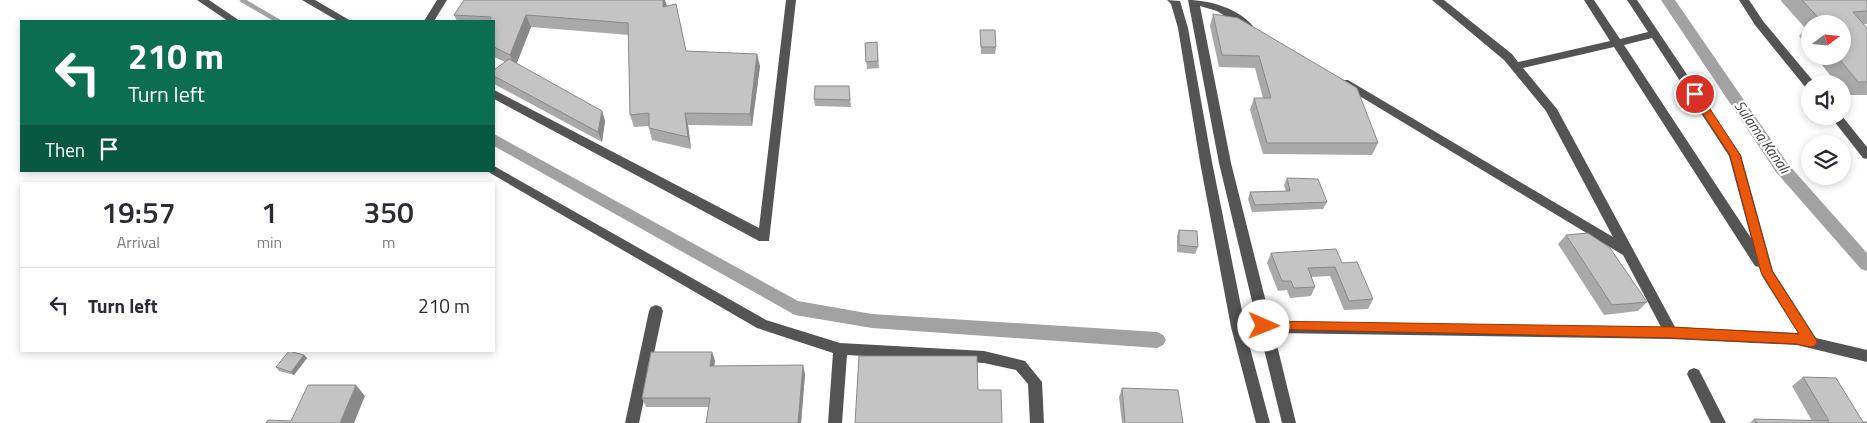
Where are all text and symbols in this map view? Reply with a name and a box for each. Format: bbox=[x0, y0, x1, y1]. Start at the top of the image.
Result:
north arrow bbox=[1801, 15, 1851, 65]
map controls bbox=[1801, 15, 1851, 185]
text: 210 m bbox=[128, 29, 224, 83]
icon: left bbox=[45, 40, 110, 105]
pin bbox=[1674, 73, 1716, 115]
button: sound bbox=[1801, 75, 1851, 125]
text: Turn left bbox=[128, 77, 205, 111]
icon: arrive bbox=[1681, 80, 1709, 108]
water label: Sulama Kanalı bbox=[1729, 96, 1797, 179]
text: Then bbox=[45, 135, 85, 164]
icon: arrive bbox=[95, 135, 123, 163]
button: layers bbox=[1801, 135, 1851, 185]
text: 19:57 bbox=[101, 189, 176, 235]
text: 1 bbox=[261, 189, 278, 235]
text: 350 bbox=[363, 189, 414, 235]
text: Arrival bbox=[117, 230, 160, 254]
text: min bbox=[257, 230, 282, 254]
text: m bbox=[382, 230, 395, 254]
icon: left bbox=[45, 291, 73, 319]
text: Turn left bbox=[88, 291, 158, 320]
text: 210 m bbox=[418, 291, 470, 320]
position arrow bbox=[1237, 299, 1289, 351]

